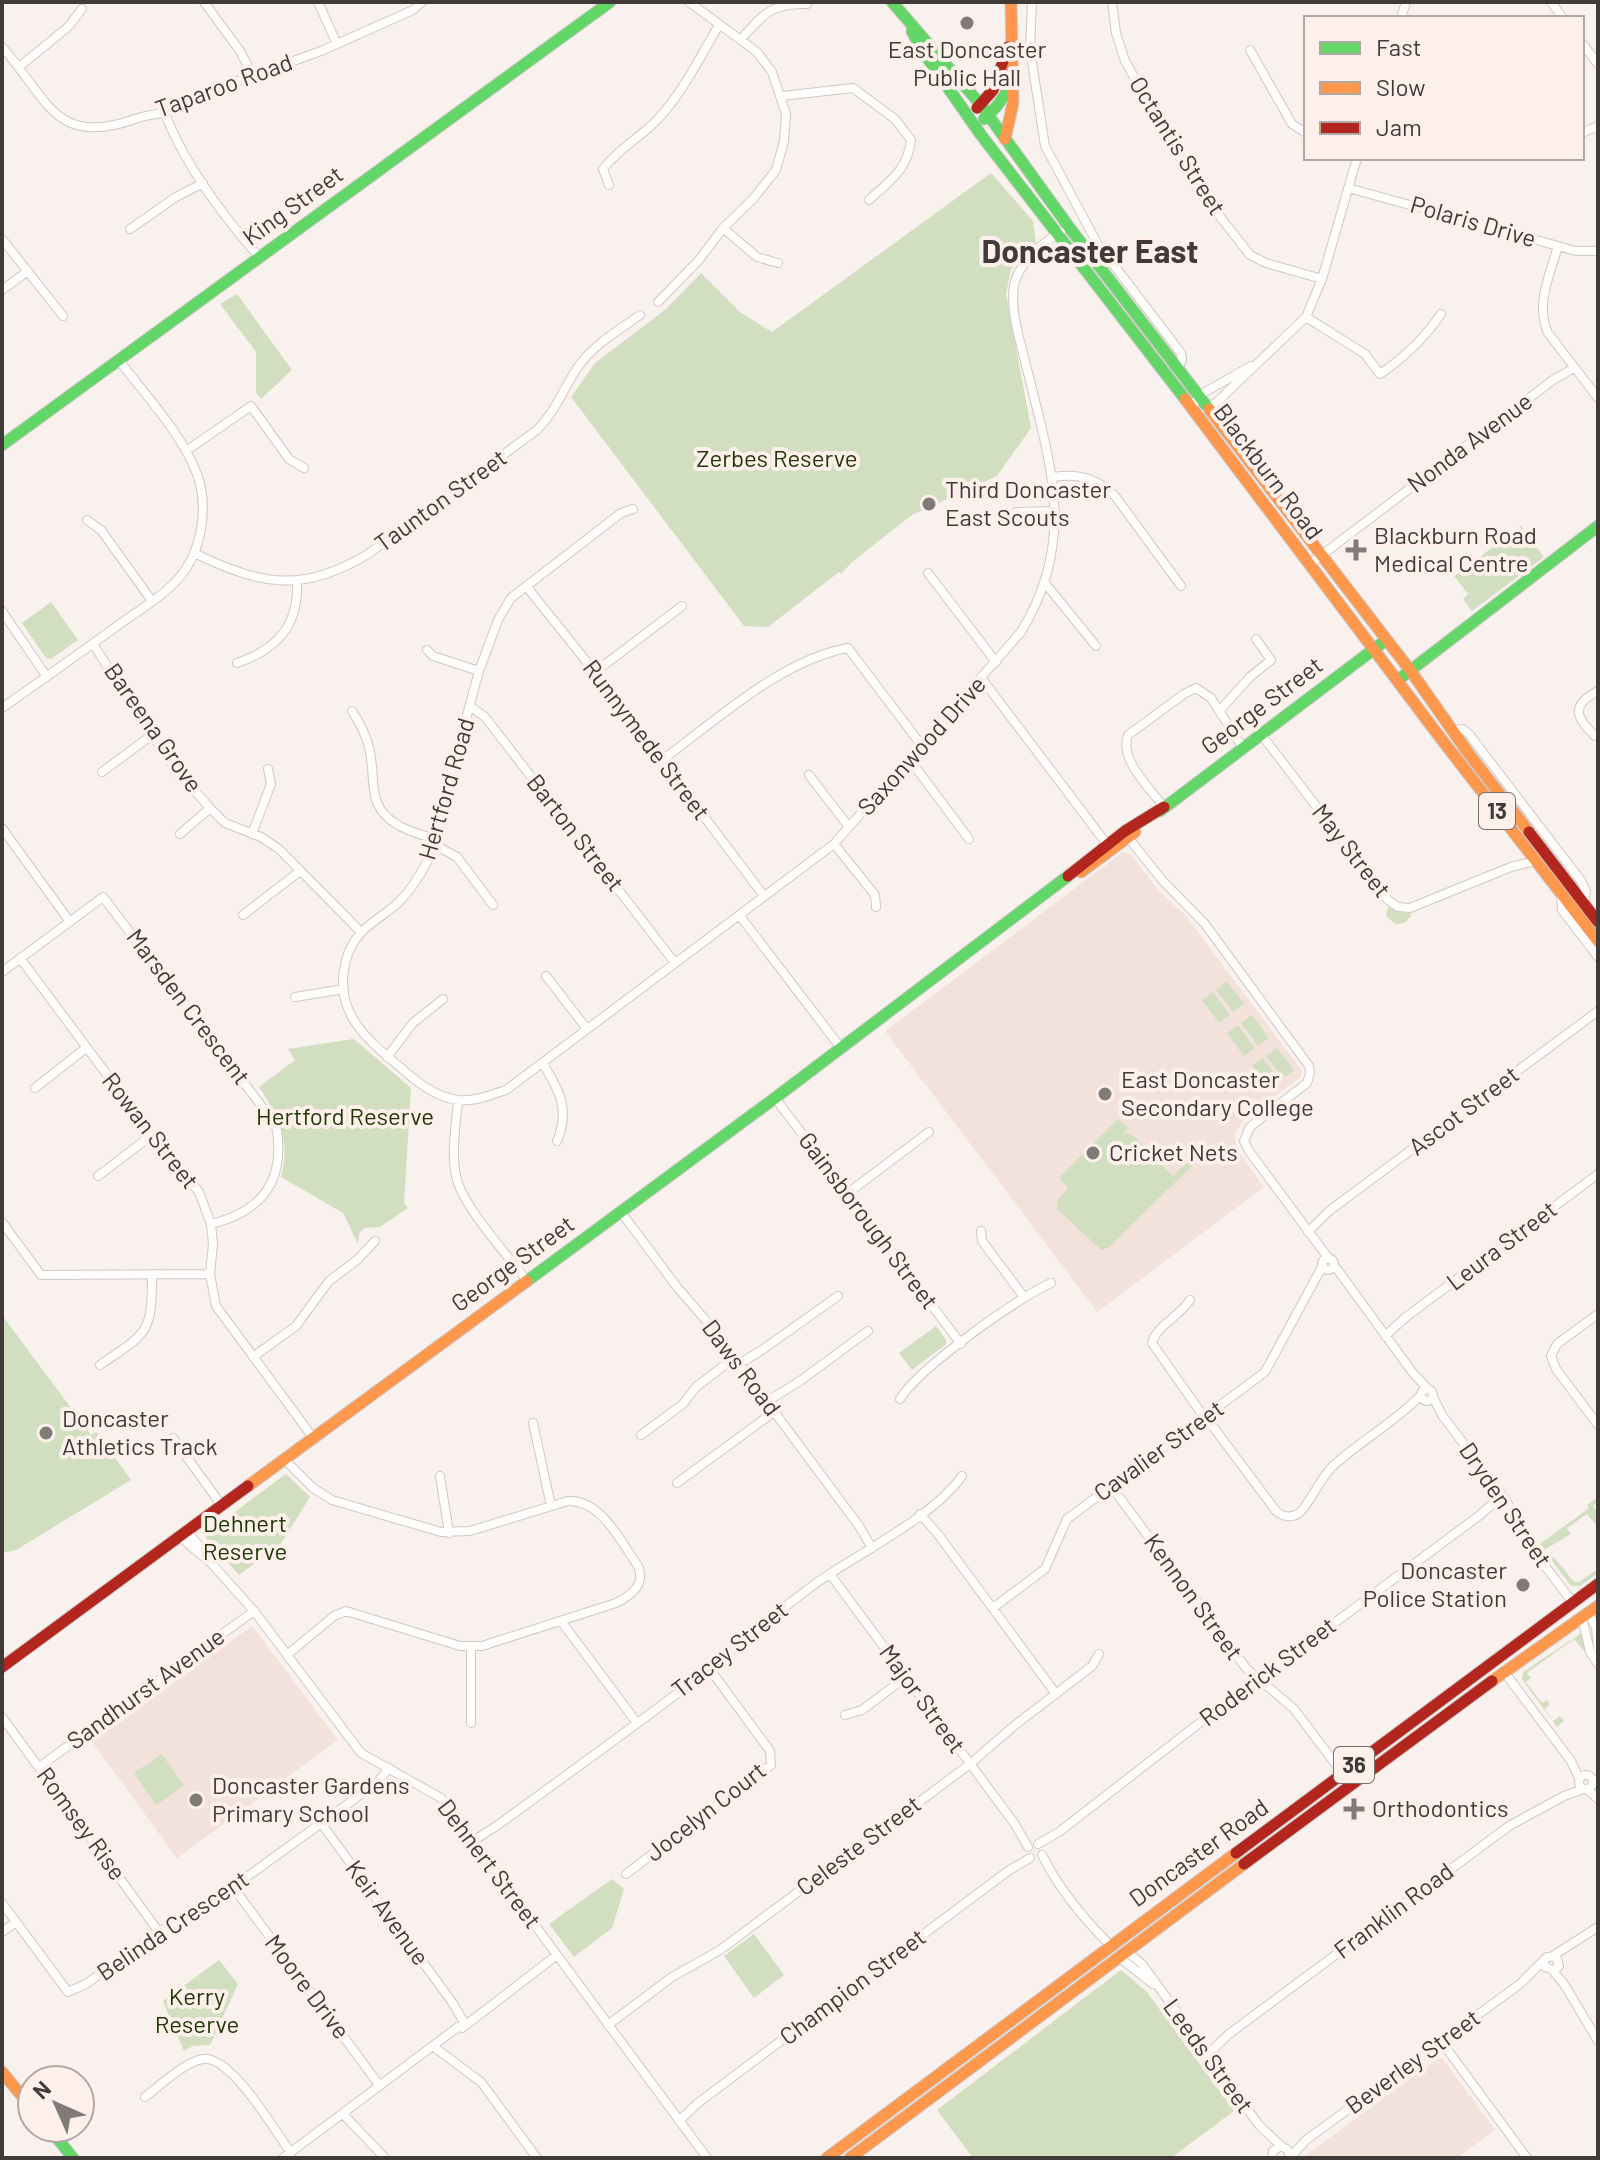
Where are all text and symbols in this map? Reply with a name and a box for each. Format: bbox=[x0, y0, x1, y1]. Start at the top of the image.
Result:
marker: East Doncaster Public Hall bbox=[958, 14, 976, 32]
legend bbox=[1304, 16, 1584, 160]
text: Fast bbox=[1376, 32, 1421, 61]
place label: East Doncaster Public Hall bbox=[888, 34, 1047, 91]
street label: Taparoo Road bbox=[151, 46, 296, 123]
street label: Octantis Street bbox=[1124, 71, 1232, 220]
text: Slow bbox=[1376, 72, 1425, 101]
text: Jam bbox=[1376, 112, 1422, 141]
street label: King Street bbox=[236, 159, 348, 251]
street label: Polaris Drive bbox=[1407, 189, 1540, 252]
district label: Doncaster East bbox=[982, 231, 1198, 269]
street label: Nonda Avenue bbox=[1401, 386, 1537, 498]
street label: Blackburn Road bbox=[1209, 397, 1330, 545]
street label: Taunton Street bbox=[368, 442, 512, 557]
park label: Zerbes Reserve bbox=[696, 443, 858, 472]
place label: Third Doncaster East Scouts bbox=[945, 474, 1111, 531]
marker: Third Doncaster East Scouts bbox=[920, 495, 938, 513]
place label: Blackburn Road Medical Centre bbox=[1374, 520, 1537, 577]
marker: Blackburn Road Medical Centre bbox=[1345, 539, 1367, 561]
street label: George Street bbox=[1194, 650, 1328, 760]
street label: Runnymede Street bbox=[578, 653, 717, 825]
street label: Bareena Grove bbox=[99, 657, 209, 797]
street label: Saxonwood Drive bbox=[851, 669, 991, 821]
street label: Hertford Road bbox=[411, 714, 480, 863]
street label: Barton Street bbox=[521, 768, 631, 897]
road number: 13 bbox=[1479, 793, 1515, 829]
street label: May Street bbox=[1307, 798, 1398, 903]
street label: Marsden Crescent bbox=[121, 923, 257, 1090]
street label: Ascot Street bbox=[1402, 1059, 1524, 1161]
place label: East Doncaster Secondary College bbox=[1121, 1064, 1314, 1121]
street label: Rowan Street bbox=[97, 1066, 206, 1194]
marker: East Doncaster Secondary College bbox=[1096, 1085, 1114, 1103]
park label: Hertford Reserve bbox=[256, 1101, 434, 1130]
street label: Gainsborough Street bbox=[793, 1126, 945, 1314]
place label: Cricket Nets bbox=[1109, 1137, 1238, 1166]
marker: Cricket Nets bbox=[1084, 1144, 1102, 1162]
street label: Leura Street bbox=[1440, 1194, 1562, 1296]
street label: George Street bbox=[445, 1208, 579, 1317]
street label: Daws Road bbox=[697, 1313, 788, 1421]
street label: Cavalier Street bbox=[1088, 1393, 1229, 1507]
place label: Doncaster Athletics Track bbox=[62, 1403, 218, 1460]
marker: Doncaster Athletics Track bbox=[37, 1424, 55, 1442]
street label: Dryden Street bbox=[1454, 1436, 1559, 1572]
park label: Dehnert Reserve bbox=[203, 1508, 287, 1565]
street label: Kennon Street bbox=[1139, 1527, 1250, 1665]
place label: Doncaster Police Station bbox=[1363, 1555, 1507, 1612]
marker: Doncaster Police Station bbox=[1514, 1576, 1532, 1594]
street label: Tracey Street bbox=[665, 1594, 793, 1703]
street label: Roderick Street bbox=[1193, 1610, 1341, 1732]
street label: Sandhurst Avenue bbox=[61, 1621, 230, 1755]
street label: Major Street bbox=[874, 1638, 972, 1758]
road number: 36 bbox=[1334, 1747, 1374, 1783]
street label: Jocelyn Court bbox=[639, 1755, 771, 1867]
street label: Romsey Rise bbox=[32, 1761, 133, 1885]
place label: Doncaster Gardens Primary School bbox=[212, 1770, 409, 1827]
street label: Celeste Street bbox=[790, 1789, 926, 1901]
marker: Doncaster Gardens Primary School bbox=[187, 1791, 205, 1809]
street label: Doncaster Road bbox=[1123, 1792, 1273, 1912]
street label: Dehnert Street bbox=[432, 1793, 548, 1933]
place label: Orthodontics bbox=[1372, 1793, 1509, 1822]
marker: Orthodontics bbox=[1343, 1798, 1365, 1820]
street label: Keir Avenue bbox=[340, 1854, 436, 1970]
street label: Franklin Road bbox=[1328, 1856, 1458, 1964]
street label: Belinda Crescent bbox=[91, 1863, 253, 1986]
street label: Champion Street bbox=[773, 1921, 931, 2050]
street label: Moore Drive bbox=[260, 1928, 357, 2044]
park label: Kerry Reserve bbox=[155, 1981, 239, 2038]
street label: Leeds Street bbox=[1158, 1992, 1260, 2118]
street label: Beverley Street bbox=[1339, 2002, 1485, 2119]
north arrow bbox=[16, 2064, 96, 2144]
text: N bbox=[27, 2075, 56, 2104]

